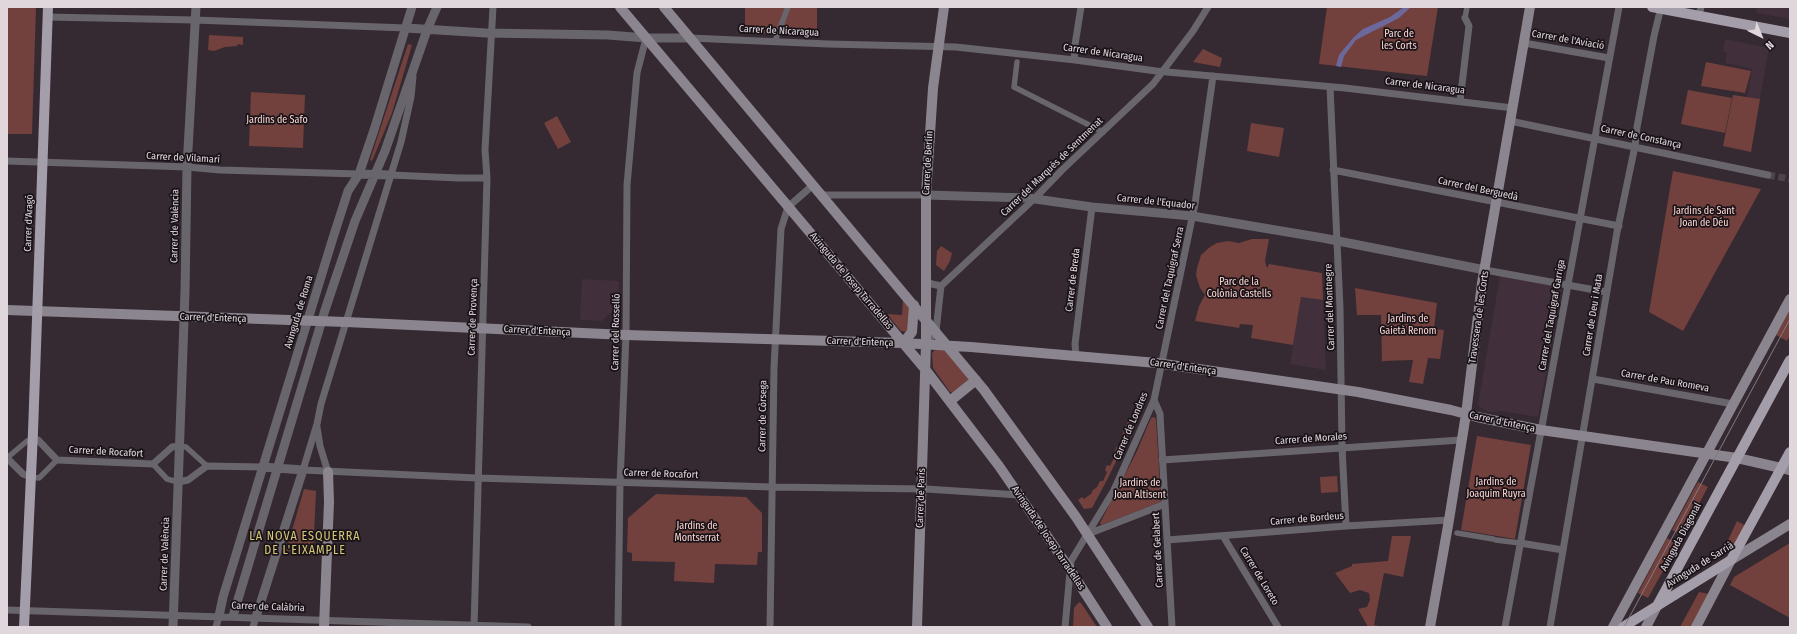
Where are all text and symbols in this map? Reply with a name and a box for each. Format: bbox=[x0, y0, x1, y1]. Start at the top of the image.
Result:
north arrow bbox=[1741, 16, 1781, 56]
street label: Carrer de Nicaragua bbox=[739, 23, 819, 39]
park label: Parc de les Corts bbox=[1381, 28, 1417, 52]
street label: Carrer de l'Aviació bbox=[1531, 28, 1605, 52]
text: N bbox=[1763, 38, 1776, 52]
street label: Carrer de Nicaragua bbox=[1062, 41, 1144, 65]
street label: Carrer de Nicaragua bbox=[1384, 75, 1466, 97]
park label: Jardins de Safo bbox=[246, 114, 308, 126]
street label: Carrer del Marquès de Sentmenat bbox=[998, 115, 1106, 219]
street label: Carrer de Constança bbox=[1600, 123, 1682, 151]
street label: Carrer de Berlín bbox=[920, 131, 936, 195]
street label: Carrer de Vilamarí bbox=[146, 150, 220, 166]
street label: Carrer del Berguedà bbox=[1437, 175, 1519, 203]
street label: Carrer de València bbox=[168, 189, 182, 263]
street label: Carrer de l'Equador bbox=[1116, 192, 1196, 212]
street label: Carrer d'Aragó bbox=[22, 194, 36, 252]
park label: Jardins de Sant Joan de Déu bbox=[1673, 205, 1735, 228]
street label: Carrer del Taquígraf Serra bbox=[1153, 226, 1187, 330]
street label: Avinguda de Josep Tarradellas bbox=[807, 230, 895, 332]
street label: Carrer de Breda bbox=[1063, 248, 1083, 312]
street label: Carrer del Taquígraf Garriga bbox=[1536, 259, 1568, 371]
street label: Carrer del Montnegre bbox=[1322, 264, 1338, 350]
street label: Travessera de les Corts bbox=[1467, 270, 1491, 364]
street label: Carrer de Deu i Mata bbox=[1581, 273, 1605, 357]
street label: Avinguda de Roma bbox=[282, 274, 316, 350]
park label: Parc de la Colònia Castells bbox=[1207, 276, 1271, 300]
street label: Carrer de Provença bbox=[466, 278, 480, 356]
street label: Carrer del Rosselló bbox=[609, 293, 623, 371]
street label: Carrer d'Entença bbox=[179, 311, 247, 325]
park label: Jardins de Gaietà Renom bbox=[1380, 313, 1436, 336]
street label: Carrer d'Entença bbox=[503, 323, 571, 339]
street label: Carrer d'Entença bbox=[826, 335, 894, 349]
street label: Carrer d'Entença bbox=[1149, 356, 1217, 378]
street label: Carrer de Pau Romeva bbox=[1620, 367, 1710, 395]
street label: Carrer de Còrsega bbox=[756, 380, 770, 452]
street label: Carrer de Londres bbox=[1111, 390, 1151, 462]
street label: Carrer d'Entença bbox=[1468, 409, 1536, 435]
street label: Carrer de Morales bbox=[1275, 430, 1347, 448]
street label: Carrer de Rocafort bbox=[68, 444, 144, 460]
street label: Carrer de Rocafort bbox=[623, 467, 699, 481]
street label: Carrer de París bbox=[914, 468, 928, 528]
park label: Jardins de Joaquim Ruyra bbox=[1466, 476, 1526, 500]
park label: Jardins de Joan Altisent bbox=[1114, 477, 1166, 500]
street label: Avinguda de Josep Tarradellas bbox=[1009, 484, 1087, 592]
street label: Avinguda Diagonal bbox=[1658, 501, 1704, 573]
street label: Carrer de Bordeus bbox=[1270, 510, 1344, 528]
street label: Carrer de Gelabert bbox=[1150, 512, 1166, 588]
street label: Carrer de València bbox=[158, 517, 172, 591]
park label: Jardins de Montserrat bbox=[675, 520, 719, 544]
district label: LA NOVA ESQUERRA DE L'EIXAMPLE bbox=[249, 530, 361, 558]
street label: Avinguda de Sarrià bbox=[1664, 540, 1736, 590]
street label: Carrer de Loreto bbox=[1237, 545, 1281, 607]
street label: Carrer de Calàbria bbox=[231, 600, 305, 614]

